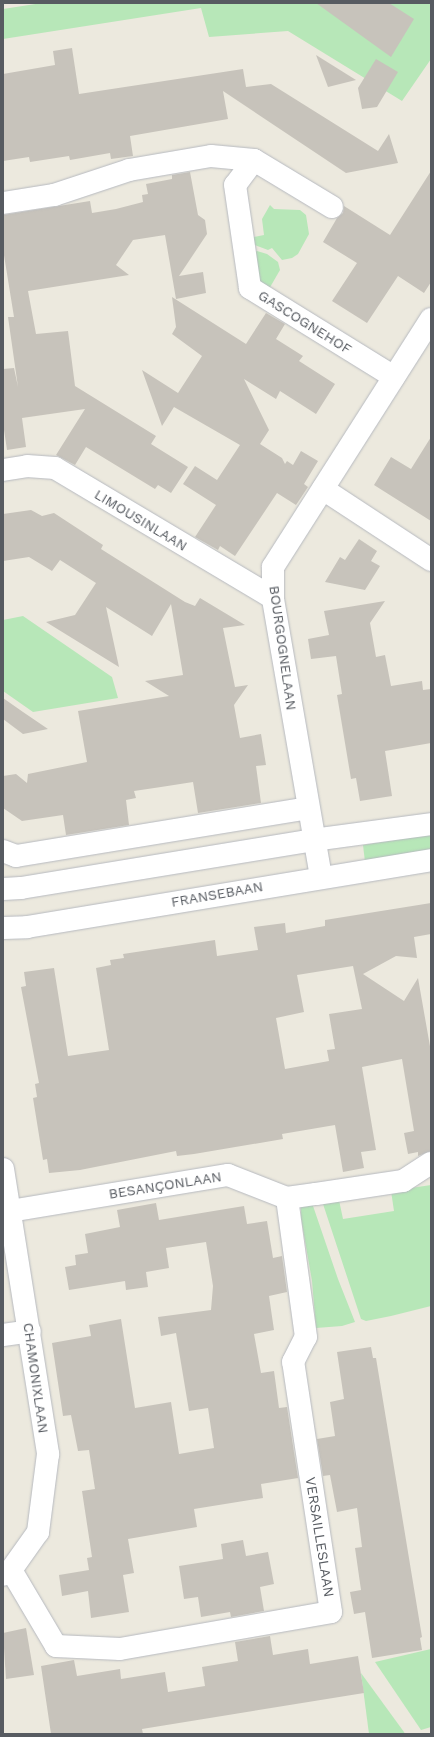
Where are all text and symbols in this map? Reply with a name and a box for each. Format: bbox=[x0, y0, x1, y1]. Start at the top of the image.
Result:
street label: GASCOGNEHOF bbox=[255, 287, 355, 357]
street label: LIMOUSINLAAN bbox=[92, 486, 190, 554]
street label: BOURGOGNELAAN bbox=[266, 585, 300, 711]
street label: FRANSEBAAN bbox=[170, 878, 264, 910]
street label: BESANÇONLAAN bbox=[107, 1168, 223, 1202]
street label: CHAMONIXLAAN bbox=[20, 1322, 52, 1434]
street label: VERSAILLESLAAN bbox=[302, 1476, 338, 1598]

